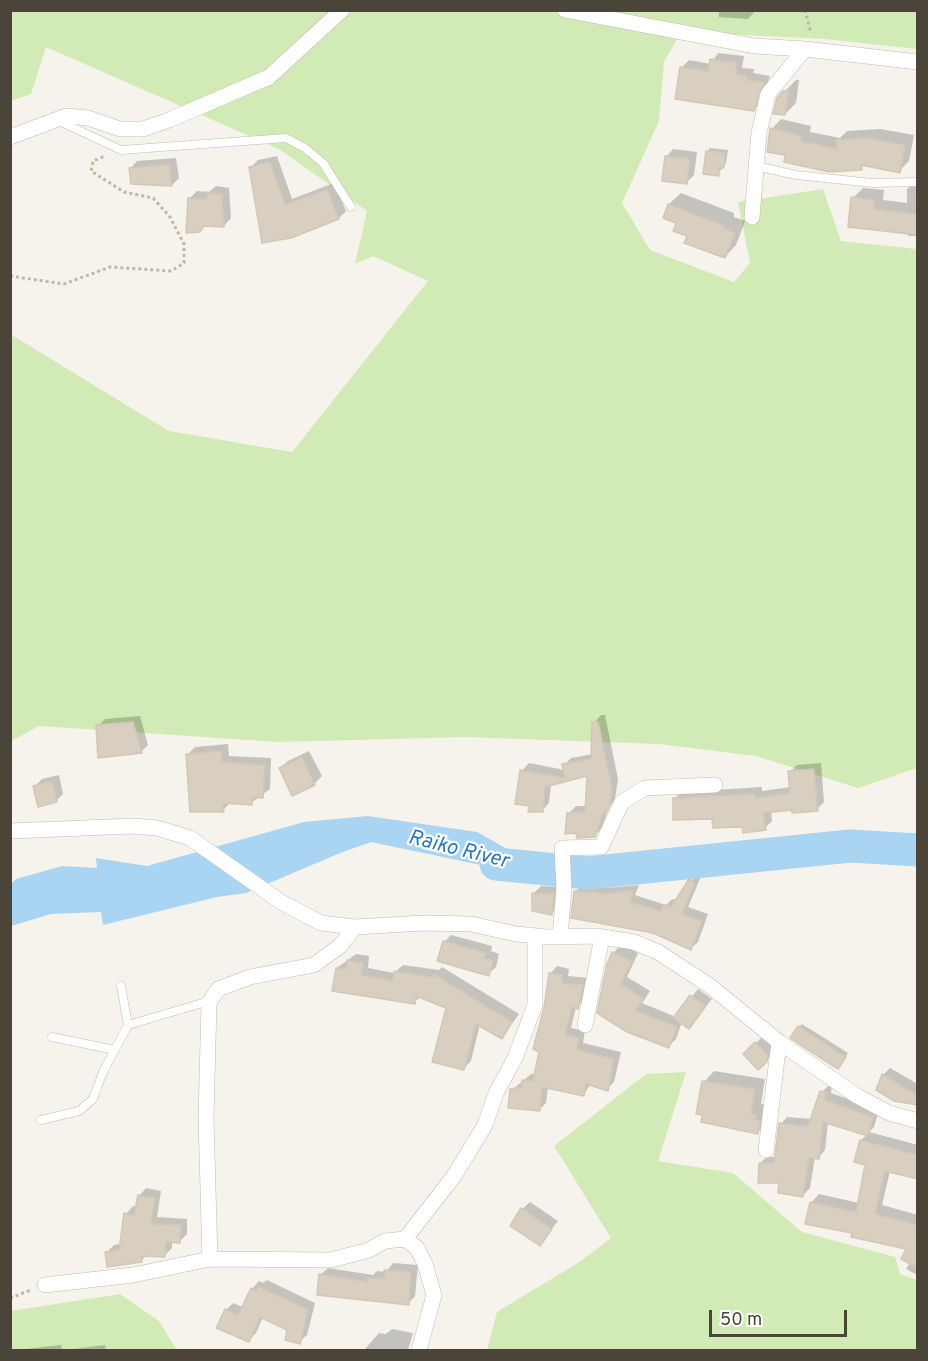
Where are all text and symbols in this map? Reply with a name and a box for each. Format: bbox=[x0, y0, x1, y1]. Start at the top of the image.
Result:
water label: Raiko River bbox=[405, 826, 511, 876]
scale bar bbox=[712, 1298, 850, 1336]
text: 50 m bbox=[720, 1309, 762, 1332]

